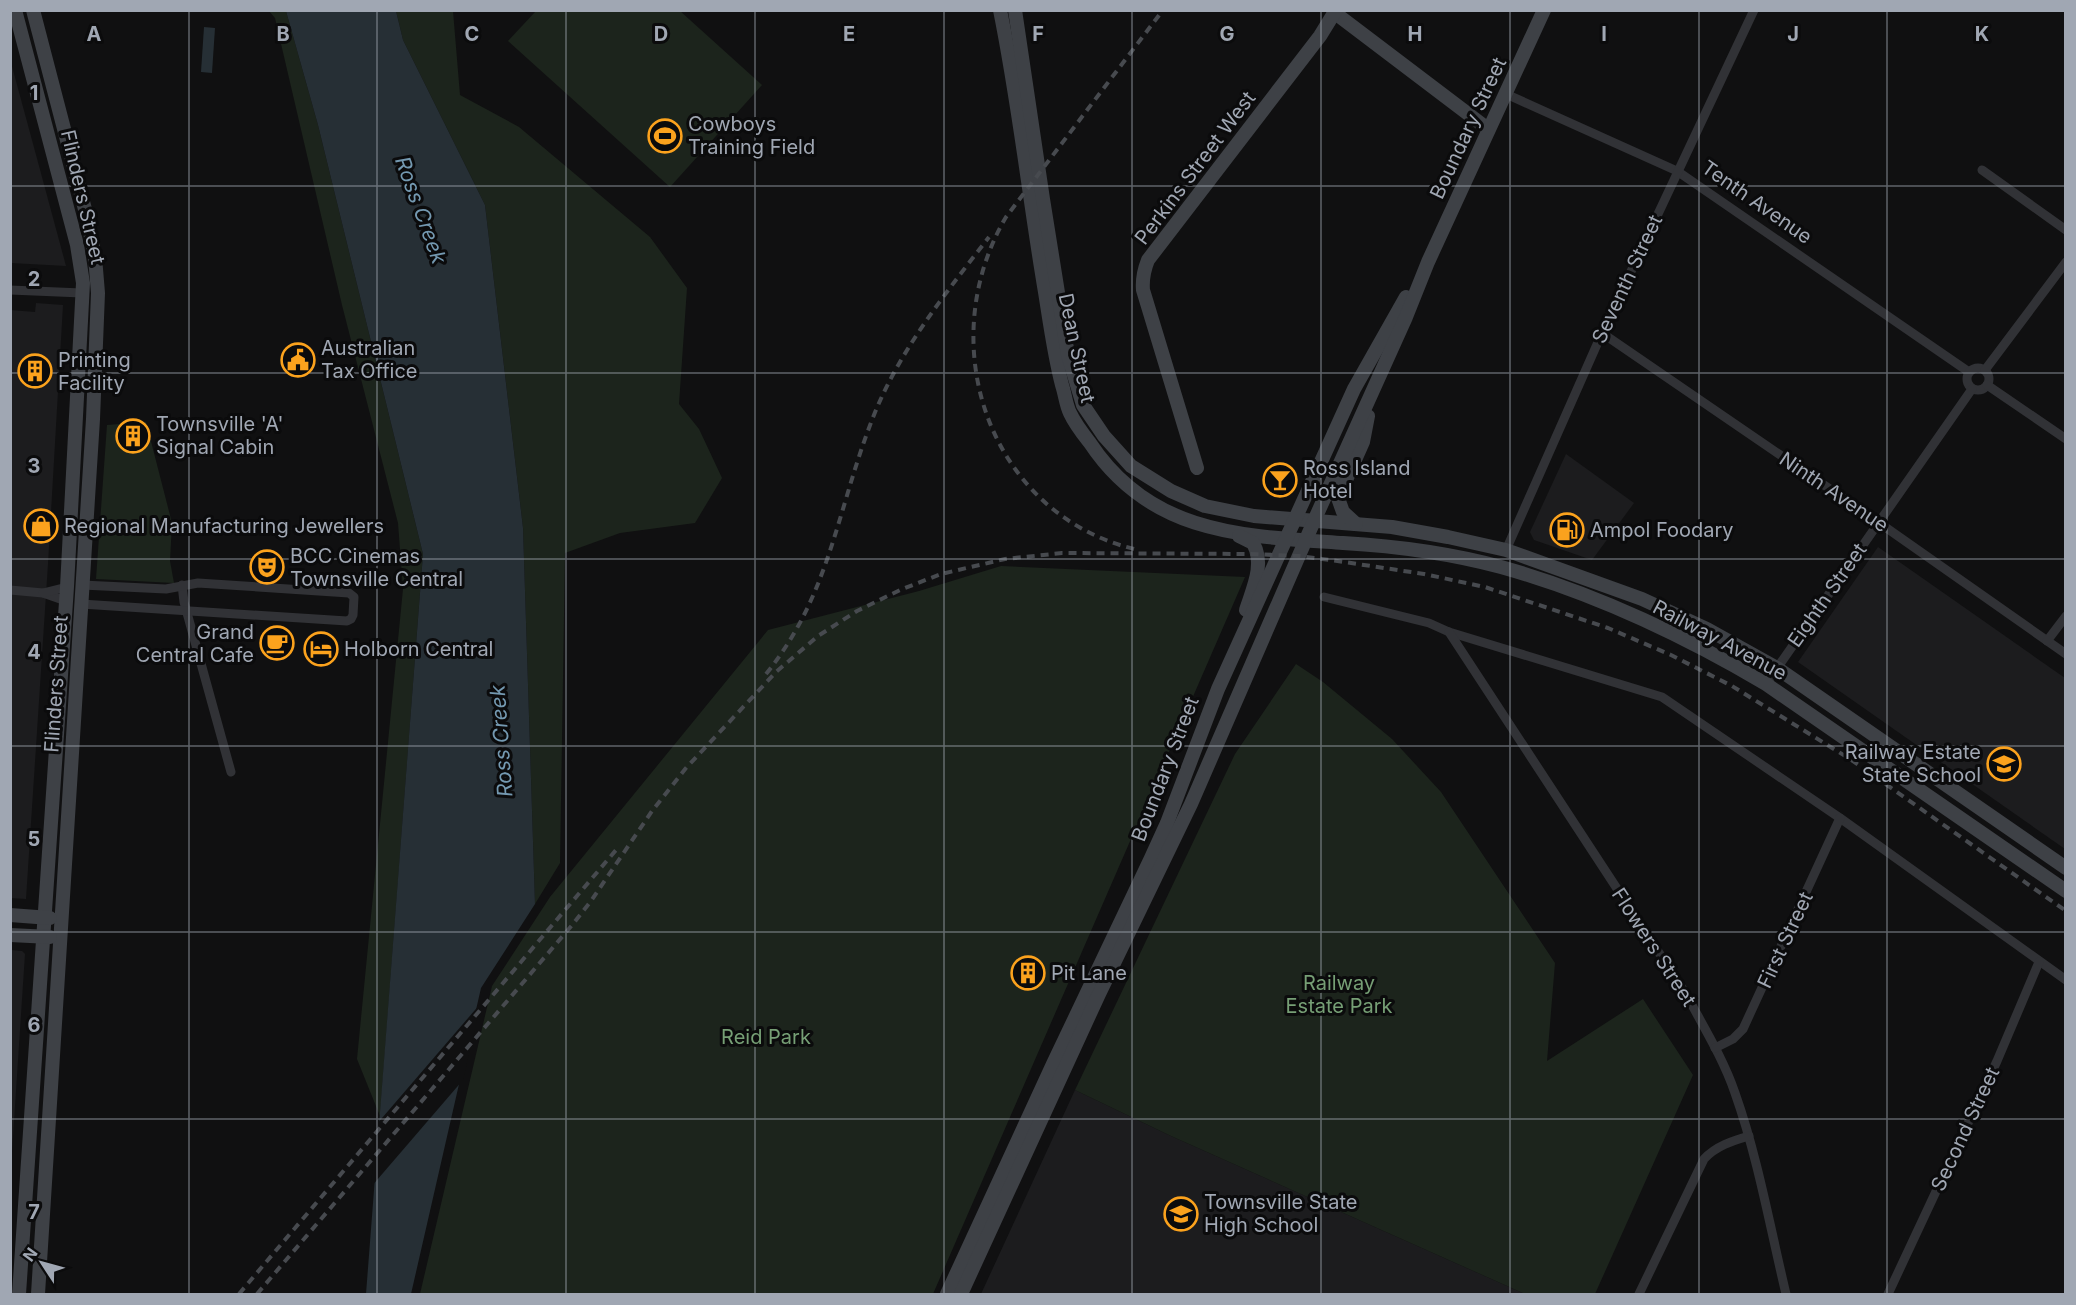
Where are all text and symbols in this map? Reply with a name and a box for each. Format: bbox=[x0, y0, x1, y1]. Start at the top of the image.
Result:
text: A bbox=[87, 22, 102, 46]
text: B bbox=[276, 22, 290, 46]
text: C bbox=[465, 22, 479, 46]
text: D bbox=[654, 22, 668, 46]
text: E bbox=[843, 22, 855, 46]
text: F bbox=[1032, 22, 1044, 46]
text: G bbox=[1219, 22, 1235, 46]
text: H bbox=[1408, 22, 1422, 46]
text: I bbox=[1601, 22, 1607, 46]
text: J bbox=[1787, 22, 1799, 46]
text: K bbox=[1975, 22, 1989, 46]
street label: Boundary Street bbox=[1425, 53, 1511, 203]
text: 1 bbox=[30, 81, 38, 105]
street label: Perkins Street West bbox=[1130, 86, 1261, 249]
place label: Cowboys Training Field bbox=[688, 112, 815, 159]
sports icon: Cowboys Training Field bbox=[647, 118, 683, 154]
street label: Flinders Street bbox=[56, 127, 110, 267]
water label: Ross Creek bbox=[390, 153, 452, 268]
street label: Tenth Avenue bbox=[1697, 155, 1817, 249]
street label: Seventh Street bbox=[1587, 211, 1667, 347]
text: 2 bbox=[28, 267, 40, 291]
street label: Dean Street bbox=[1054, 291, 1100, 405]
place label: Australian Tax Office bbox=[321, 336, 417, 383]
public building icon: Australian Tax Office bbox=[280, 342, 316, 378]
place label: Printing Facility bbox=[58, 348, 131, 395]
building icon: Printing Facility bbox=[17, 353, 53, 389]
place label: Townsville 'A' Signal Cabin bbox=[156, 412, 283, 459]
building icon: Townsville 'A' Signal Cabin bbox=[115, 418, 151, 454]
street label: Ninth Avenue bbox=[1775, 447, 1893, 537]
text: 3 bbox=[28, 454, 40, 478]
place label: Ross Island Hotel bbox=[1303, 456, 1410, 503]
bar icon: Ross Island Hotel bbox=[1262, 462, 1298, 498]
shop icon: Regional Manufacturing Jewellers bbox=[23, 508, 59, 544]
fuel station icon: Ampol Foodary bbox=[1549, 512, 1585, 548]
place label: Regional Manufacturing Jewellers bbox=[64, 514, 384, 538]
place label: Ampol Foodary bbox=[1590, 518, 1734, 542]
street label: Eighth Street bbox=[1782, 538, 1872, 652]
place label: BCC Cinemas Townsville Central bbox=[290, 544, 463, 591]
theatre icon: BCC Cinemas Townsville Central bbox=[249, 549, 285, 585]
street label: Railway Avenue bbox=[1649, 595, 1791, 685]
street label: Flinders Street bbox=[39, 614, 73, 753]
place label: Grand Central Cafe bbox=[136, 620, 254, 667]
cafe icon: Grand Central Cafe bbox=[259, 625, 295, 661]
hotel icon: Holborn Central bbox=[303, 631, 339, 667]
place label: Holborn Central bbox=[344, 637, 493, 661]
text: 4 bbox=[27, 640, 41, 664]
water label: Ross Creek bbox=[485, 684, 517, 798]
street label: Boundary Street bbox=[1126, 693, 1204, 845]
place label: Railway Estate State School bbox=[1845, 740, 1981, 787]
school or university icon: Railway Estate State School bbox=[1986, 746, 2022, 782]
text: 5 bbox=[28, 827, 40, 851]
street label: Flowers Street bbox=[1607, 883, 1701, 1011]
street label: First Street bbox=[1752, 888, 1818, 992]
building icon: Pit Lane bbox=[1010, 955, 1046, 991]
place label: Pit Lane bbox=[1051, 961, 1127, 985]
park label: Railway Estate Park bbox=[1286, 971, 1392, 1018]
text: 6 bbox=[28, 1013, 41, 1037]
park label: Reid Park bbox=[721, 1025, 811, 1049]
street label: Second Street bbox=[1926, 1063, 2004, 1195]
place label: Townsville State High School bbox=[1204, 1190, 1358, 1237]
school or university icon: Townsville State High School bbox=[1163, 1196, 1199, 1232]
text: 7 bbox=[28, 1200, 40, 1224]
north arrow bbox=[12, 1233, 72, 1293]
text: N bbox=[18, 1243, 42, 1265]

